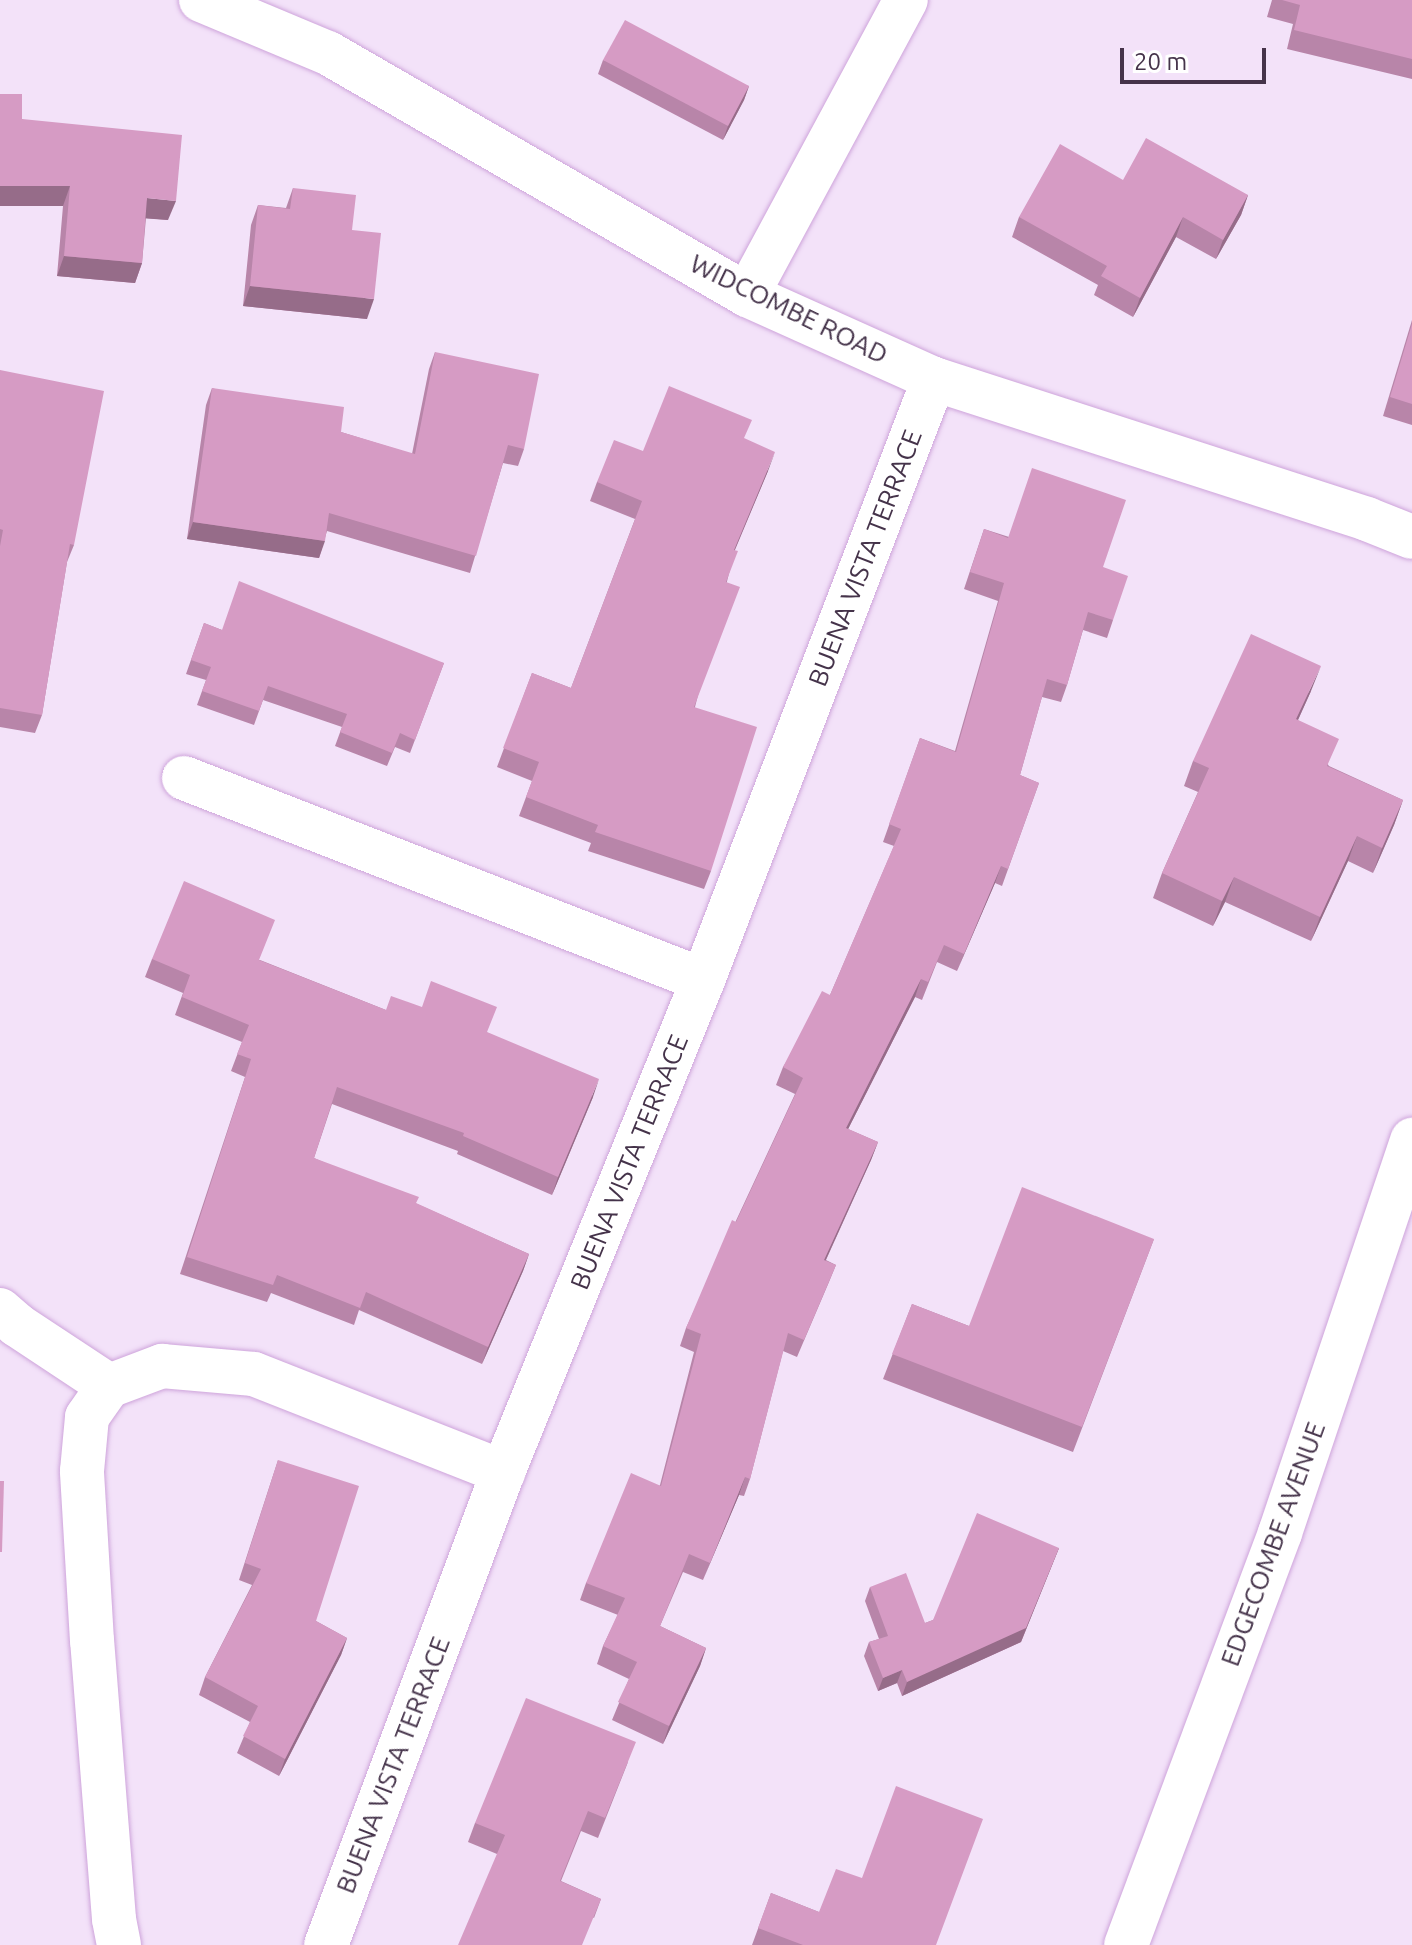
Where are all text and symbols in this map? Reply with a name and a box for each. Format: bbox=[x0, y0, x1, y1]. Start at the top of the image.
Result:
scale bar bbox=[1124, 32, 1270, 82]
text: 20 m bbox=[1134, 48, 1187, 75]
street label: WIDCOMBE ROAD bbox=[685, 248, 893, 370]
street label: BUENA VISTA TERRACE bbox=[802, 425, 928, 691]
street label: BUENA VISTA TERRACE bbox=[564, 1030, 694, 1294]
street label: EDGECOMBE AVENUE bbox=[1214, 1418, 1332, 1670]
street label: BUENA VISTA TERRACE bbox=[330, 1632, 456, 1898]

